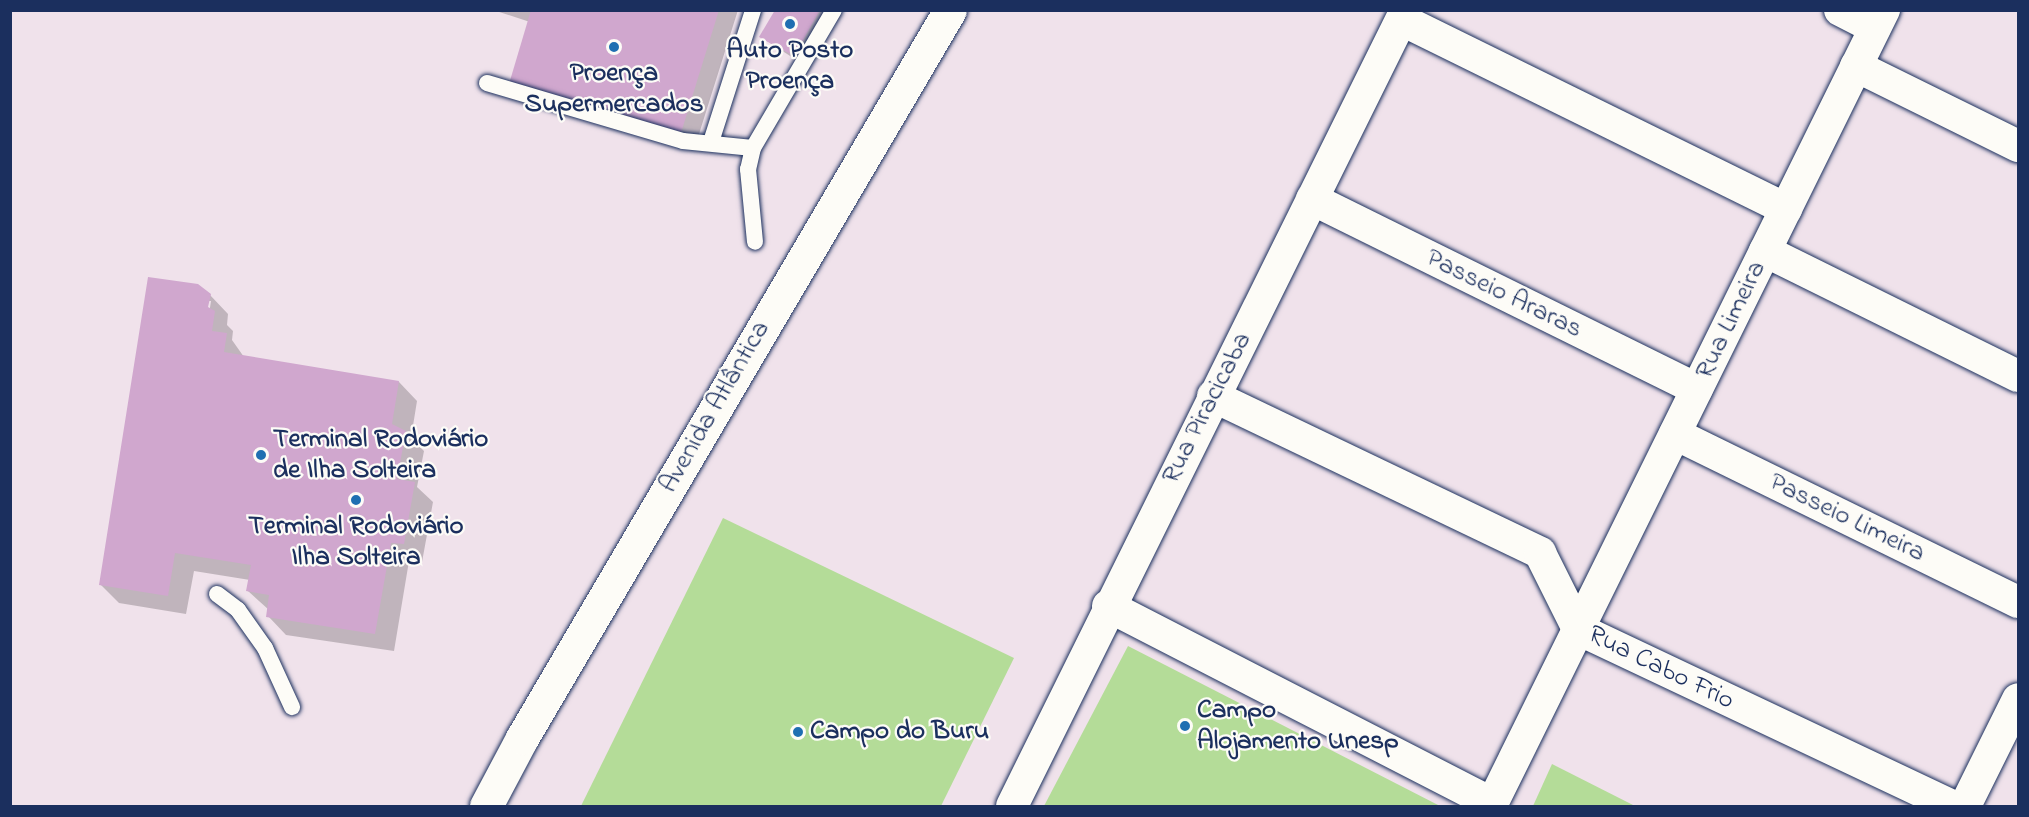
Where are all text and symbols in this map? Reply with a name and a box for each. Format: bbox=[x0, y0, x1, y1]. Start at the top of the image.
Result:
marker: Auto Posto Proença bbox=[783, 17, 797, 31]
place label: Auto Posto Proença bbox=[727, 34, 853, 97]
marker: Proença Supermercados bbox=[607, 40, 621, 54]
place label: Proença Supermercados bbox=[525, 57, 703, 120]
street label: Passeio Araras bbox=[1420, 242, 1588, 346]
street label: Rua Limeira bbox=[1689, 256, 1773, 384]
street label: Avenida Atlântica bbox=[653, 315, 777, 499]
street label: Rua Piracicaba bbox=[1155, 327, 1259, 489]
place label: Terminal Rodoviário de Ilha Solteira bbox=[273, 423, 488, 486]
marker: Terminal Rodoviário de Ilha Solteira bbox=[254, 448, 268, 462]
street label: Passeio Limeira bbox=[1764, 466, 1930, 570]
marker: Terminal Rodoviário Ilha Solteira bbox=[349, 493, 363, 507]
place label: Terminal Rodoviário Ilha Solteira bbox=[248, 510, 464, 573]
street label: Rua Cabo Frio bbox=[1583, 619, 1739, 717]
place label: Campo Alojamento Unesp bbox=[1197, 694, 1399, 757]
place label: Campo do Buru bbox=[810, 716, 989, 748]
marker: Campo Alojamento Unesp bbox=[1178, 719, 1192, 733]
marker: Campo do Buru bbox=[791, 725, 805, 739]

